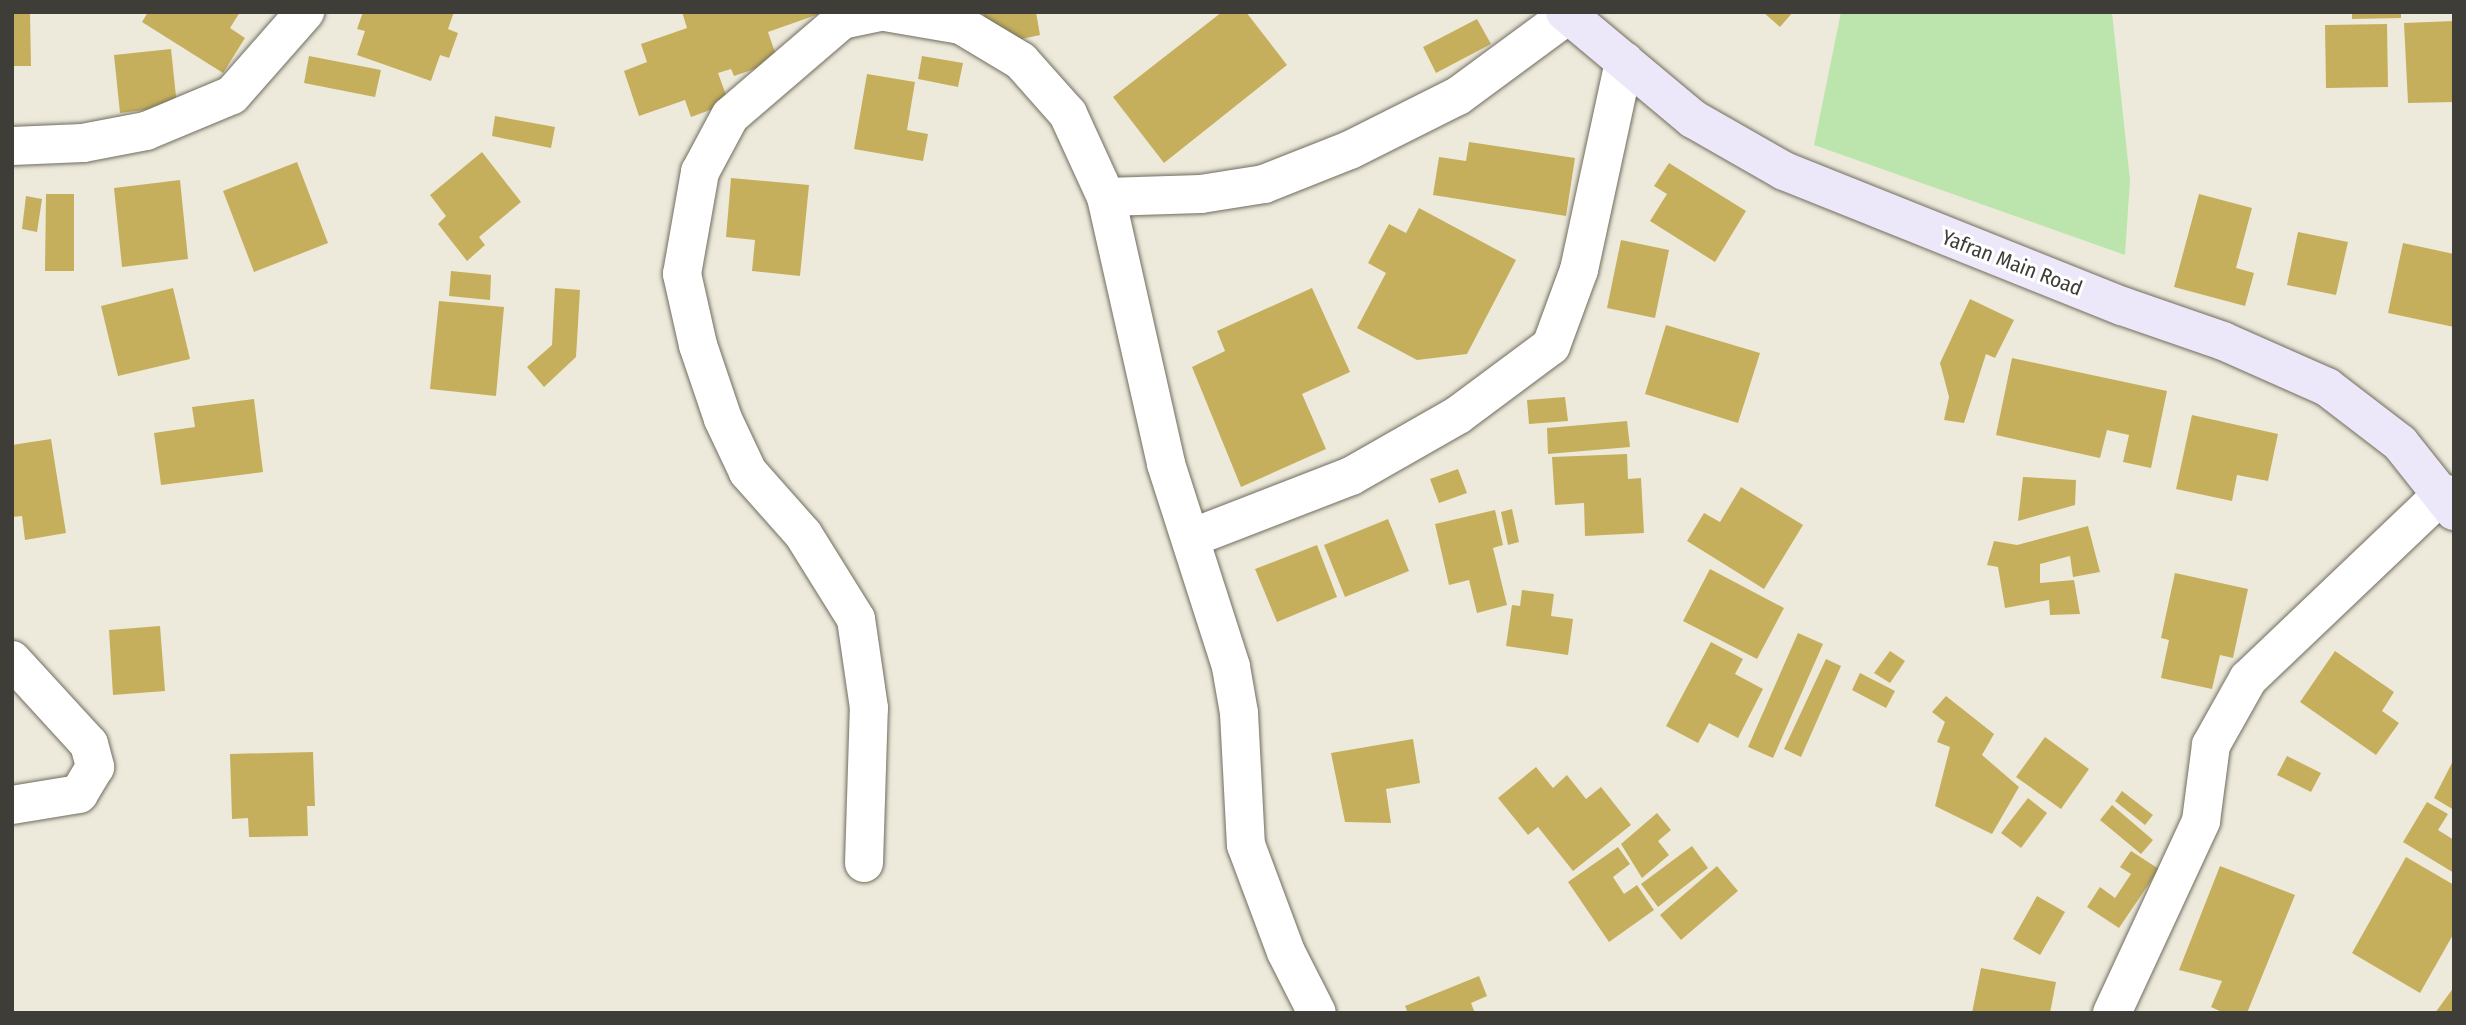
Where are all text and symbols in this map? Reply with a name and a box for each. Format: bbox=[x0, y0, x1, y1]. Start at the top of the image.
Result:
street label: Yafran Main Road bbox=[1938, 225, 2086, 301]

